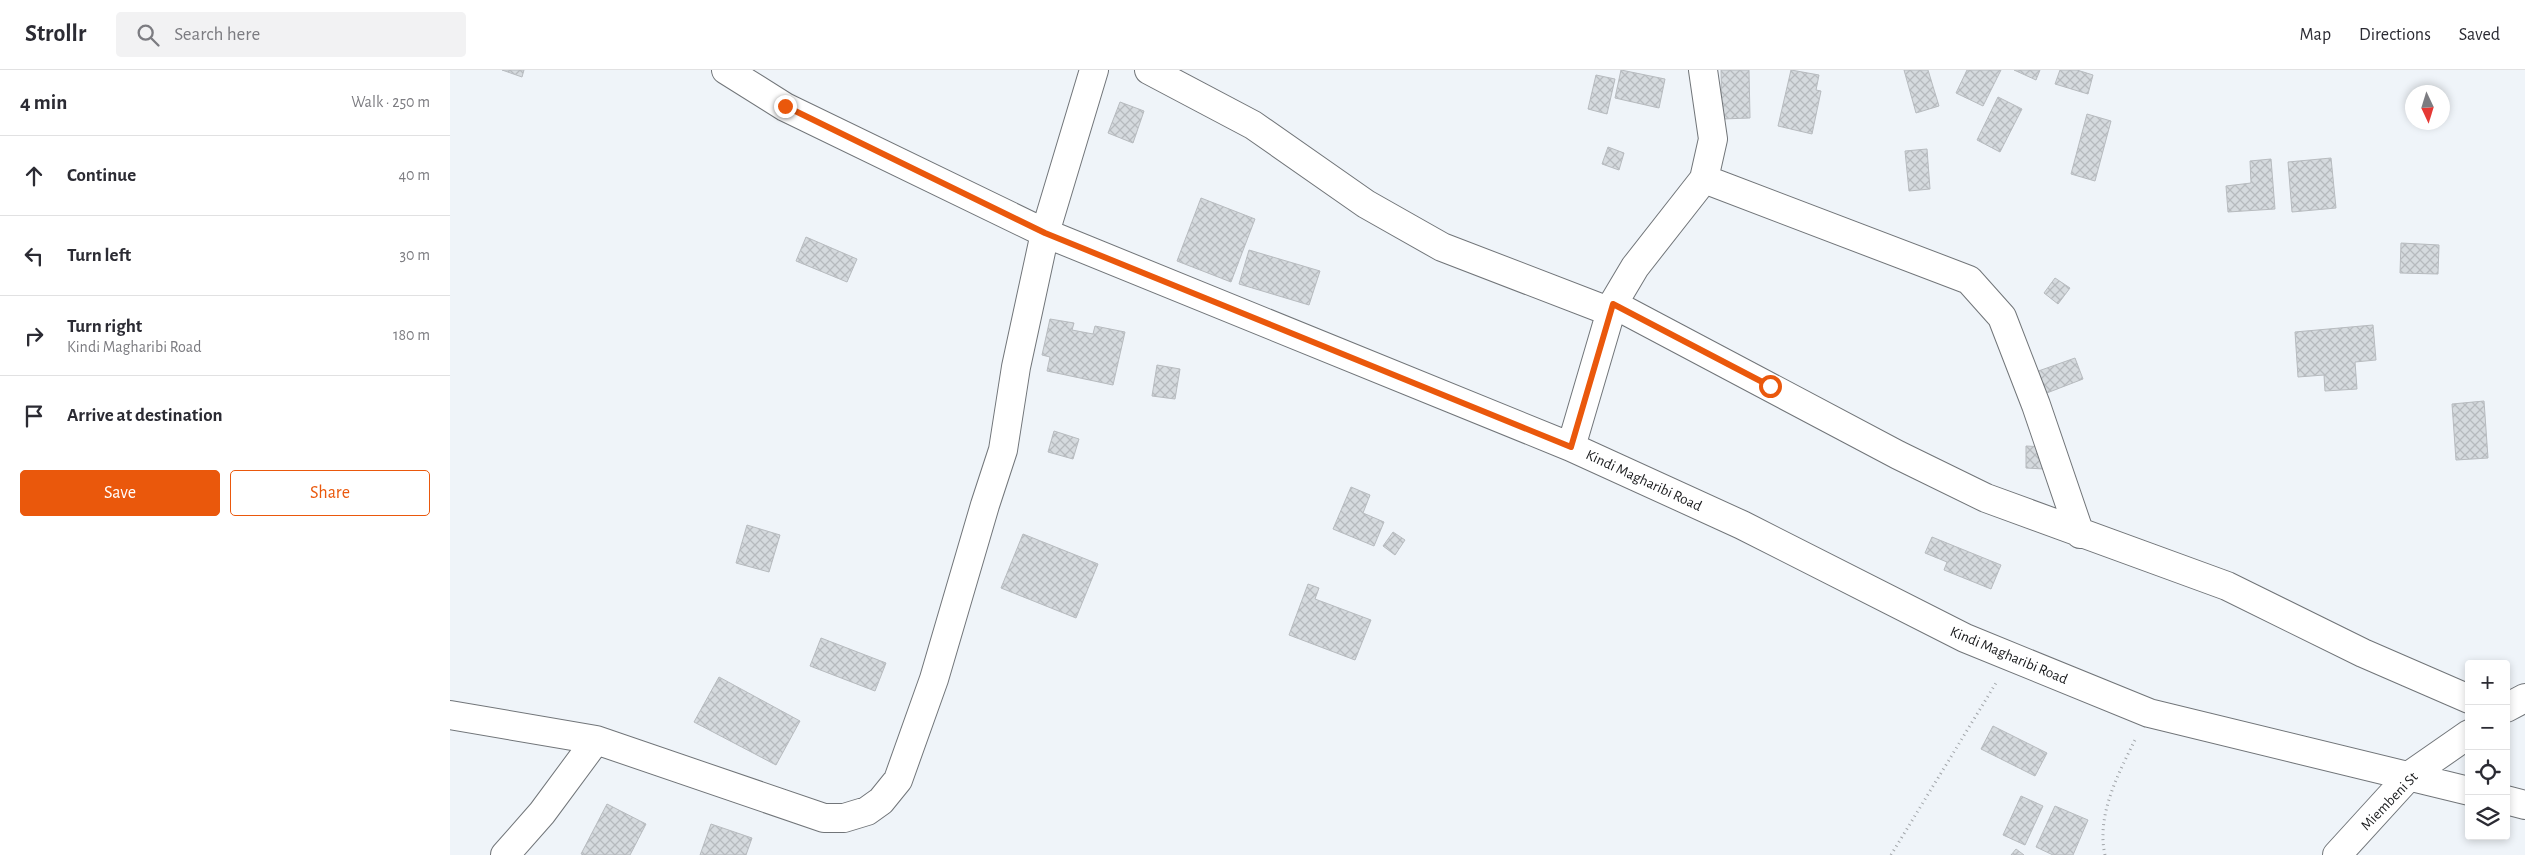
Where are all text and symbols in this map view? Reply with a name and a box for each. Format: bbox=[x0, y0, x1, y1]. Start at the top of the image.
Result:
search box bbox=[116, 12, 466, 57]
icon: search bbox=[134, 21, 162, 49]
text: Strollr bbox=[25, 22, 86, 46]
text: Search here bbox=[174, 25, 260, 44]
text: Map bbox=[2300, 26, 2331, 44]
text: Directions bbox=[2359, 26, 2431, 44]
text: Saved bbox=[2459, 26, 2500, 44]
north arrow bbox=[2405, 85, 2450, 130]
text: 4 min bbox=[20, 92, 67, 113]
text: Walk · 250 m bbox=[351, 94, 430, 110]
route end bbox=[774, 95, 797, 118]
icon: ahead bbox=[20, 162, 48, 190]
text: Continue bbox=[67, 166, 136, 185]
text: 40 m bbox=[398, 167, 430, 183]
icon: left bbox=[20, 242, 48, 270]
text: Turn left bbox=[67, 246, 131, 265]
text: 30 m bbox=[400, 247, 430, 263]
text: Turn right bbox=[67, 317, 142, 336]
icon: right bbox=[20, 322, 48, 350]
text: 180 m bbox=[393, 327, 430, 343]
text: Kindi Magharibi Road bbox=[67, 339, 201, 355]
route start bbox=[1759, 375, 1782, 398]
icon: arrive bbox=[20, 402, 48, 430]
text: Arrive at destination bbox=[67, 406, 223, 425]
street label: Kindi Magharibi Road bbox=[1583, 447, 1704, 514]
button: Save bbox=[20, 470, 220, 516]
button: Share bbox=[230, 470, 430, 516]
street label: Kindi Magharibi Road bbox=[1948, 624, 2070, 687]
map controls bbox=[2465, 660, 2510, 840]
button: + bbox=[2465, 660, 2510, 705]
button: − bbox=[2465, 705, 2510, 750]
button: locate bbox=[2465, 750, 2510, 795]
street label: Miembeni St bbox=[2358, 769, 2421, 833]
button: layers bbox=[2465, 795, 2510, 840]

